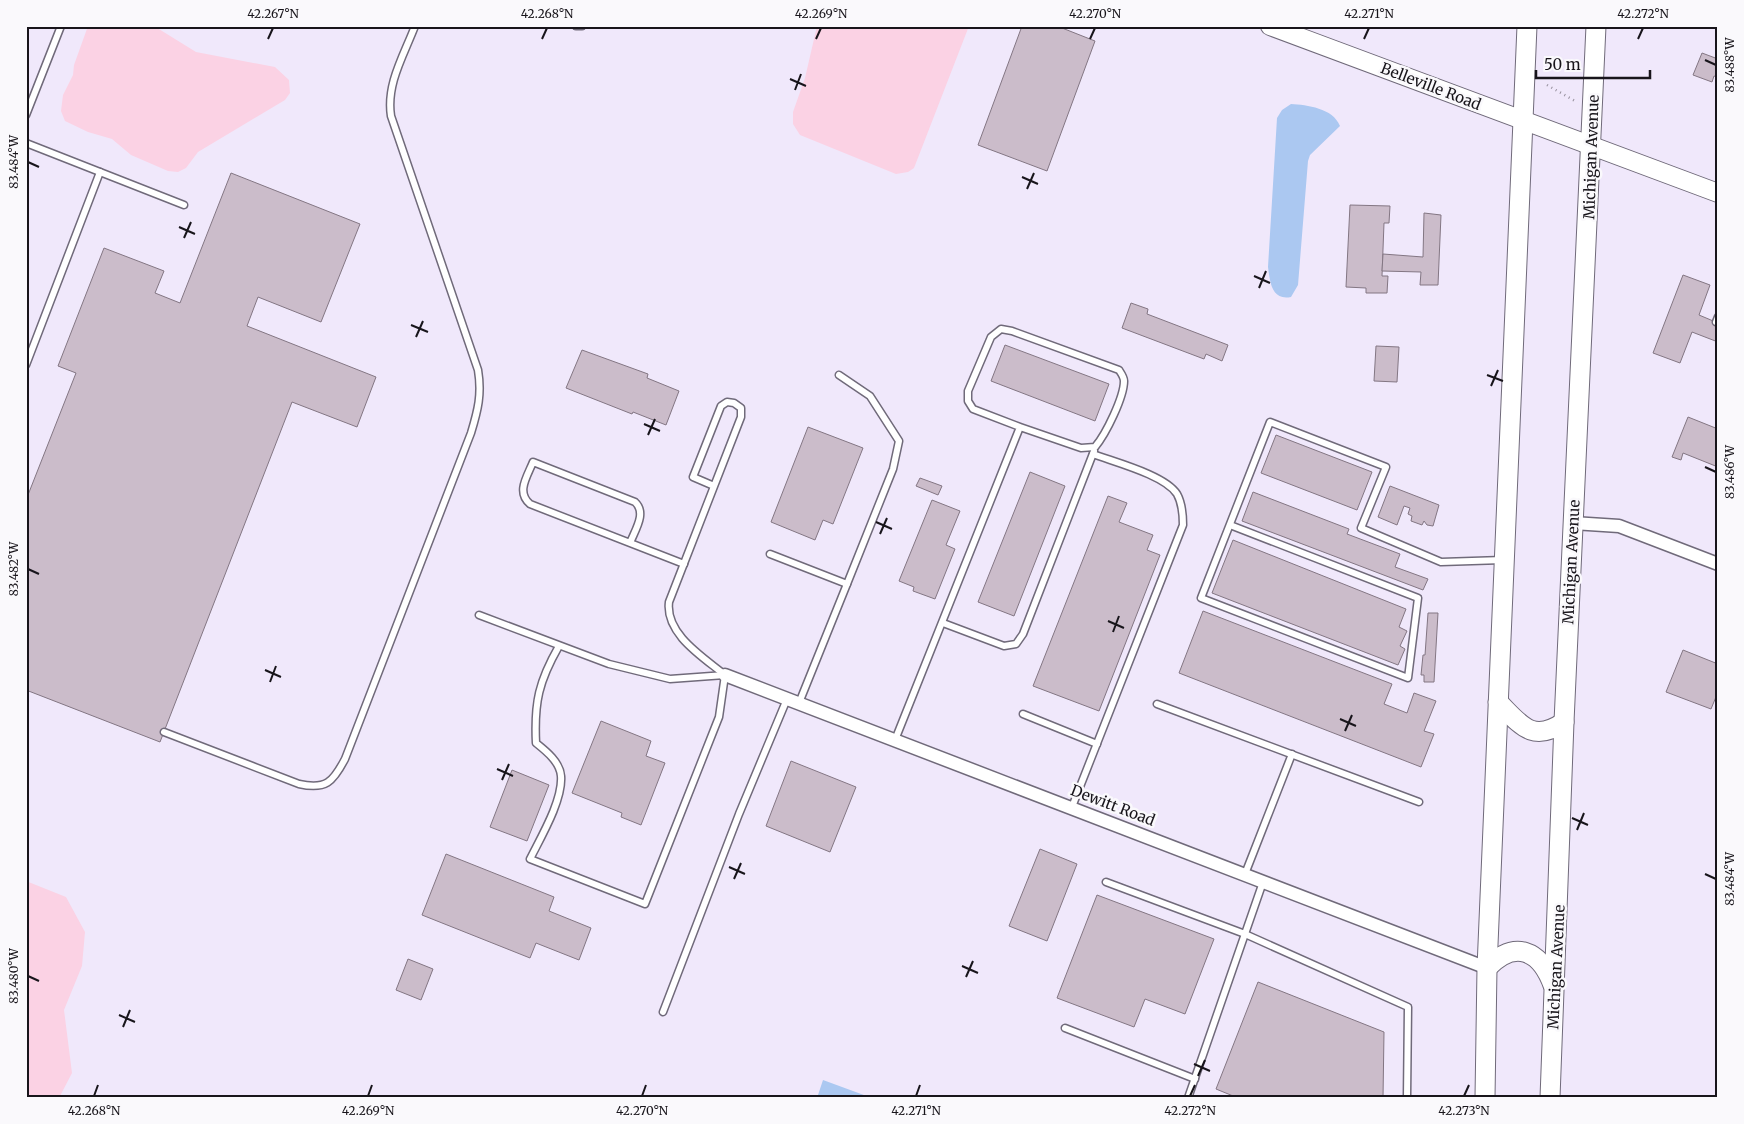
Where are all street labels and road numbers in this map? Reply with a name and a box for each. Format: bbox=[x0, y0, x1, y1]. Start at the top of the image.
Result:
street label: Belleville Road bbox=[1378, 58, 1484, 114]
street label: Michigan Avenue bbox=[1579, 94, 1603, 220]
street label: Michigan Avenue bbox=[1558, 499, 1584, 625]
street label: Dewitt Road bbox=[1068, 780, 1158, 830]
street label: Michigan Avenue bbox=[1543, 904, 1569, 1030]

